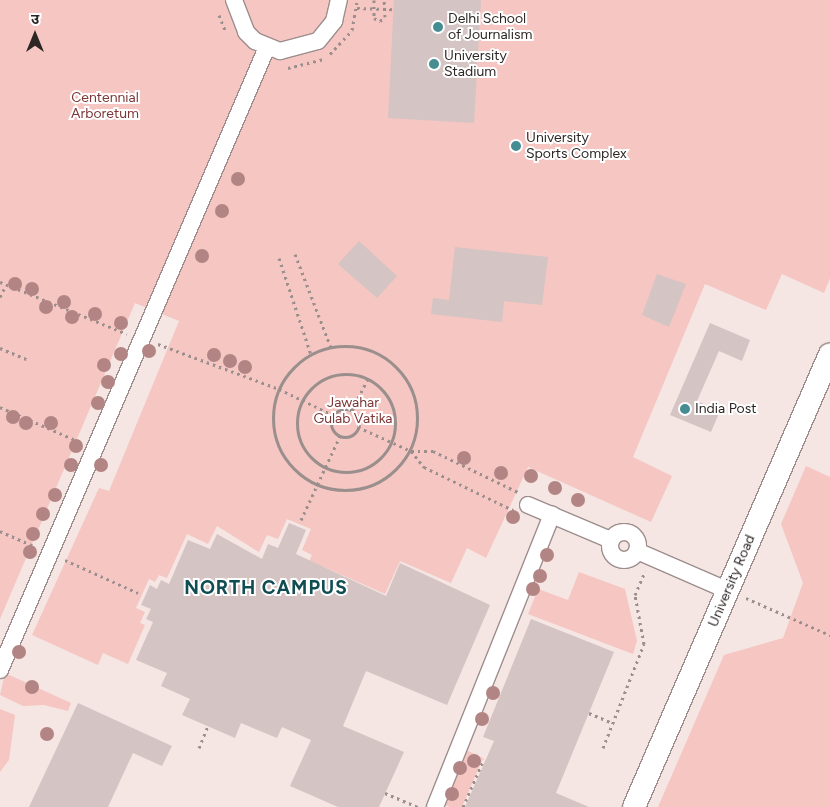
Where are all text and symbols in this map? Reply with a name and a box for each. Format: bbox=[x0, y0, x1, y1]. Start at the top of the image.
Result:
north arrow bbox=[10, 10, 60, 60]
text: उ bbox=[31, 11, 39, 28]
place label: Delhi School of Journalism bbox=[448, 11, 532, 44]
marker: Delhi School of Journalism bbox=[432, 21, 444, 33]
place label: University Stadium bbox=[444, 48, 507, 80]
marker: University Stadium bbox=[428, 58, 440, 70]
park label: Centennial Arboretum bbox=[71, 90, 139, 122]
place label: University Sports Complex bbox=[526, 130, 627, 162]
marker: University Sports Complex bbox=[510, 140, 522, 152]
park label: Jawahar Gulab Vatika bbox=[314, 395, 392, 428]
place label: India Post bbox=[695, 401, 757, 417]
marker: India Post bbox=[679, 403, 691, 415]
street label: University Road bbox=[705, 532, 759, 630]
district label: NORTH CAMPUS bbox=[183, 577, 349, 599]

